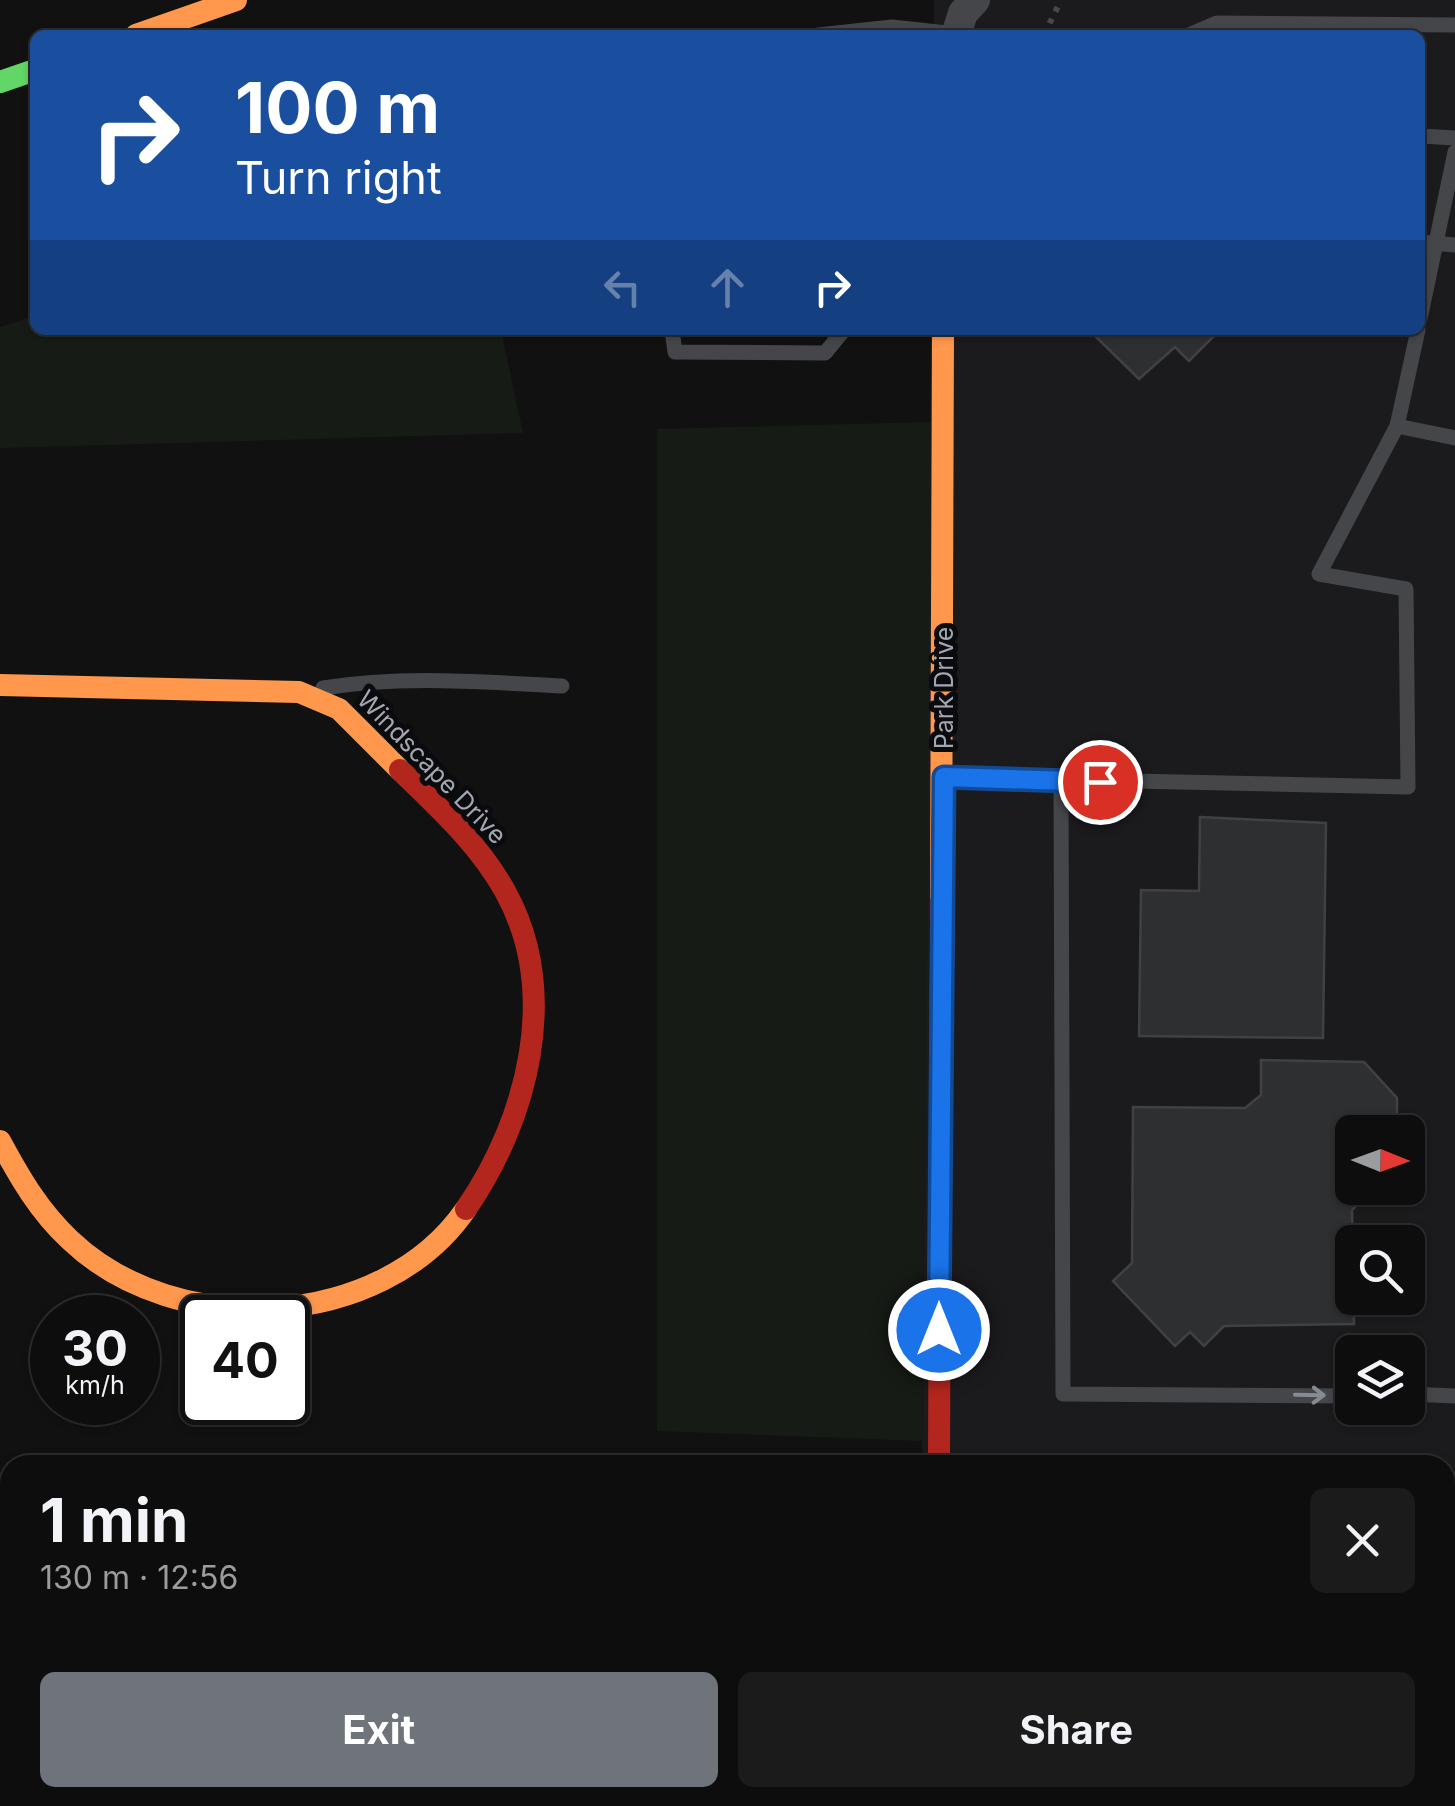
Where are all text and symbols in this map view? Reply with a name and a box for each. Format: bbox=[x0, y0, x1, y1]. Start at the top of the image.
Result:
text: 100 m bbox=[235, 65, 440, 150]
icon: right bbox=[70, 70, 200, 200]
text: Turn right bbox=[235, 150, 442, 205]
icon: left bbox=[595, 260, 650, 315]
icon: ahead bbox=[700, 260, 755, 315]
icon: right bbox=[805, 260, 860, 315]
street label: Park Drive bbox=[929, 627, 959, 749]
street label: Windscape Drive bbox=[351, 684, 513, 850]
pin bbox=[1058, 740, 1143, 825]
icon: arrive bbox=[1073, 755, 1128, 810]
north arrow bbox=[1335, 1115, 1425, 1205]
map controls bbox=[1335, 1115, 1425, 1425]
button: search bbox=[1335, 1225, 1425, 1315]
position arrow bbox=[887, 1278, 991, 1382]
speed limit sign: 40 bbox=[180, 1295, 310, 1425]
text: 30 bbox=[62, 1318, 128, 1378]
button: layers bbox=[1335, 1335, 1425, 1425]
text: km/h bbox=[65, 1370, 125, 1400]
one-way arrow bbox=[1293, 1386, 1325, 1405]
text: 1 min bbox=[40, 1484, 188, 1556]
button: close bbox=[1310, 1488, 1415, 1593]
text: 130 m · 12:56 bbox=[40, 1558, 238, 1597]
button: Exit bbox=[40, 1672, 718, 1787]
button: Share bbox=[738, 1672, 1415, 1787]

